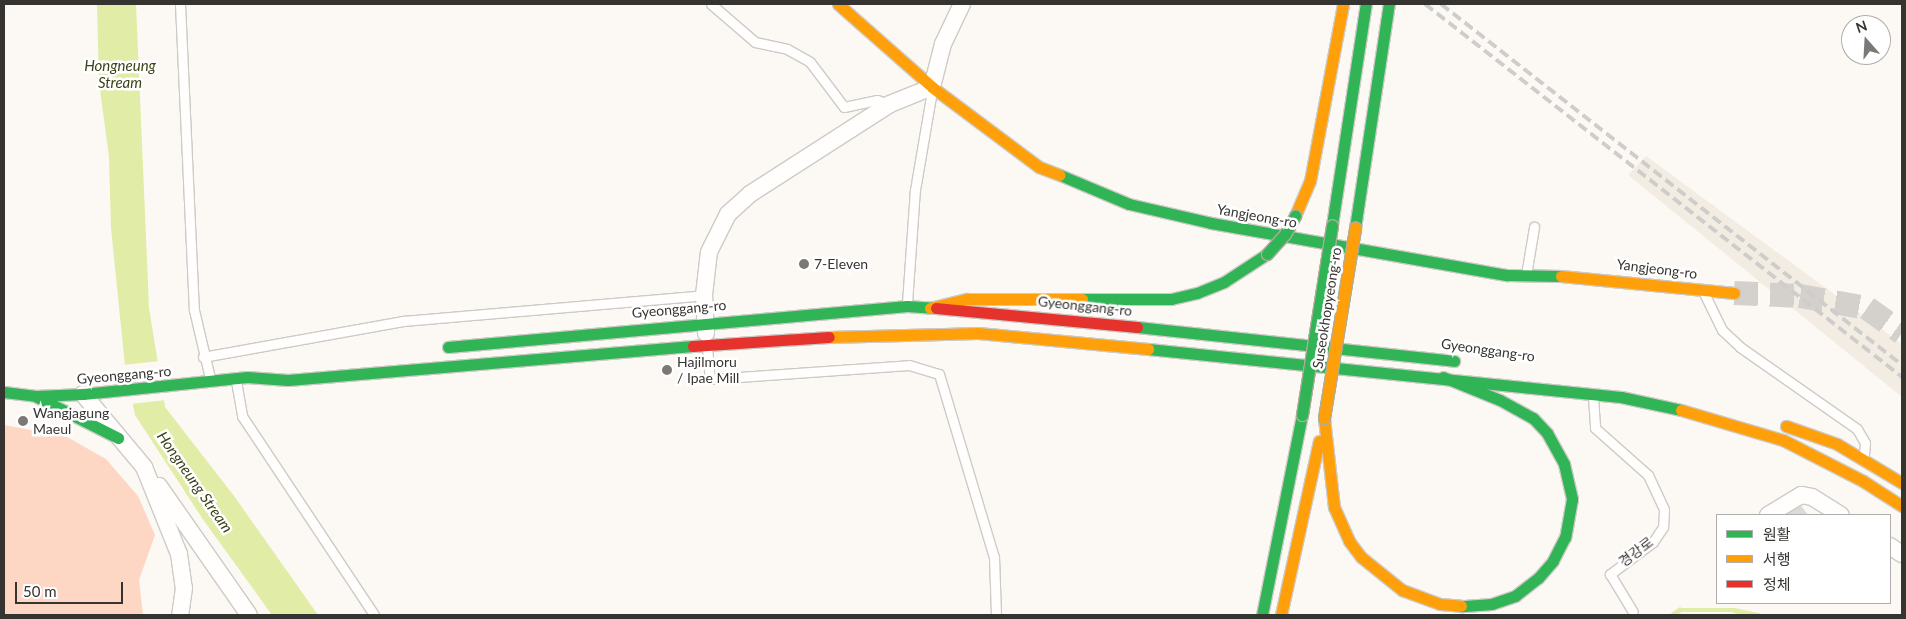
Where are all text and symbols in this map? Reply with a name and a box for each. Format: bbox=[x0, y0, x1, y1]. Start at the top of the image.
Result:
north arrow bbox=[1841, 15, 1891, 65]
text: N bbox=[1853, 16, 1869, 36]
water label: Hongneung Stream bbox=[84, 56, 156, 91]
street label: Yangjeong-ro bbox=[1216, 201, 1298, 231]
street label: Suseokhopyeong-ro bbox=[1309, 246, 1345, 370]
place label: 7-Eleven bbox=[814, 256, 868, 272]
street label: Yangjeong-ro bbox=[1616, 256, 1698, 282]
marker: 7-Eleven bbox=[798, 258, 810, 270]
street label: Gyeonggang-ro bbox=[1037, 293, 1133, 319]
street label: Gyeonggang-ro bbox=[631, 297, 727, 321]
street label: Gyeonggang-ro bbox=[1440, 335, 1536, 365]
place label: Hajilmoru / Ipae Mill bbox=[677, 354, 739, 387]
street label: Gyeonggang-ro bbox=[76, 363, 172, 387]
marker: Hajilmoru / Ipae Mill bbox=[661, 364, 673, 376]
place label: Wangjagung Maeul bbox=[33, 405, 109, 438]
marker: Wangjagung Maeul bbox=[17, 415, 29, 427]
water label: Hongneung Stream bbox=[153, 428, 237, 536]
legend bbox=[1716, 514, 1891, 604]
text: 원활 bbox=[1763, 525, 1791, 543]
street label: 경강로 bbox=[1616, 534, 1656, 570]
text: 서행 bbox=[1763, 550, 1791, 568]
scale bar bbox=[18, 572, 125, 604]
text: 정체 bbox=[1763, 575, 1791, 593]
text: 50 m bbox=[23, 582, 57, 600]

